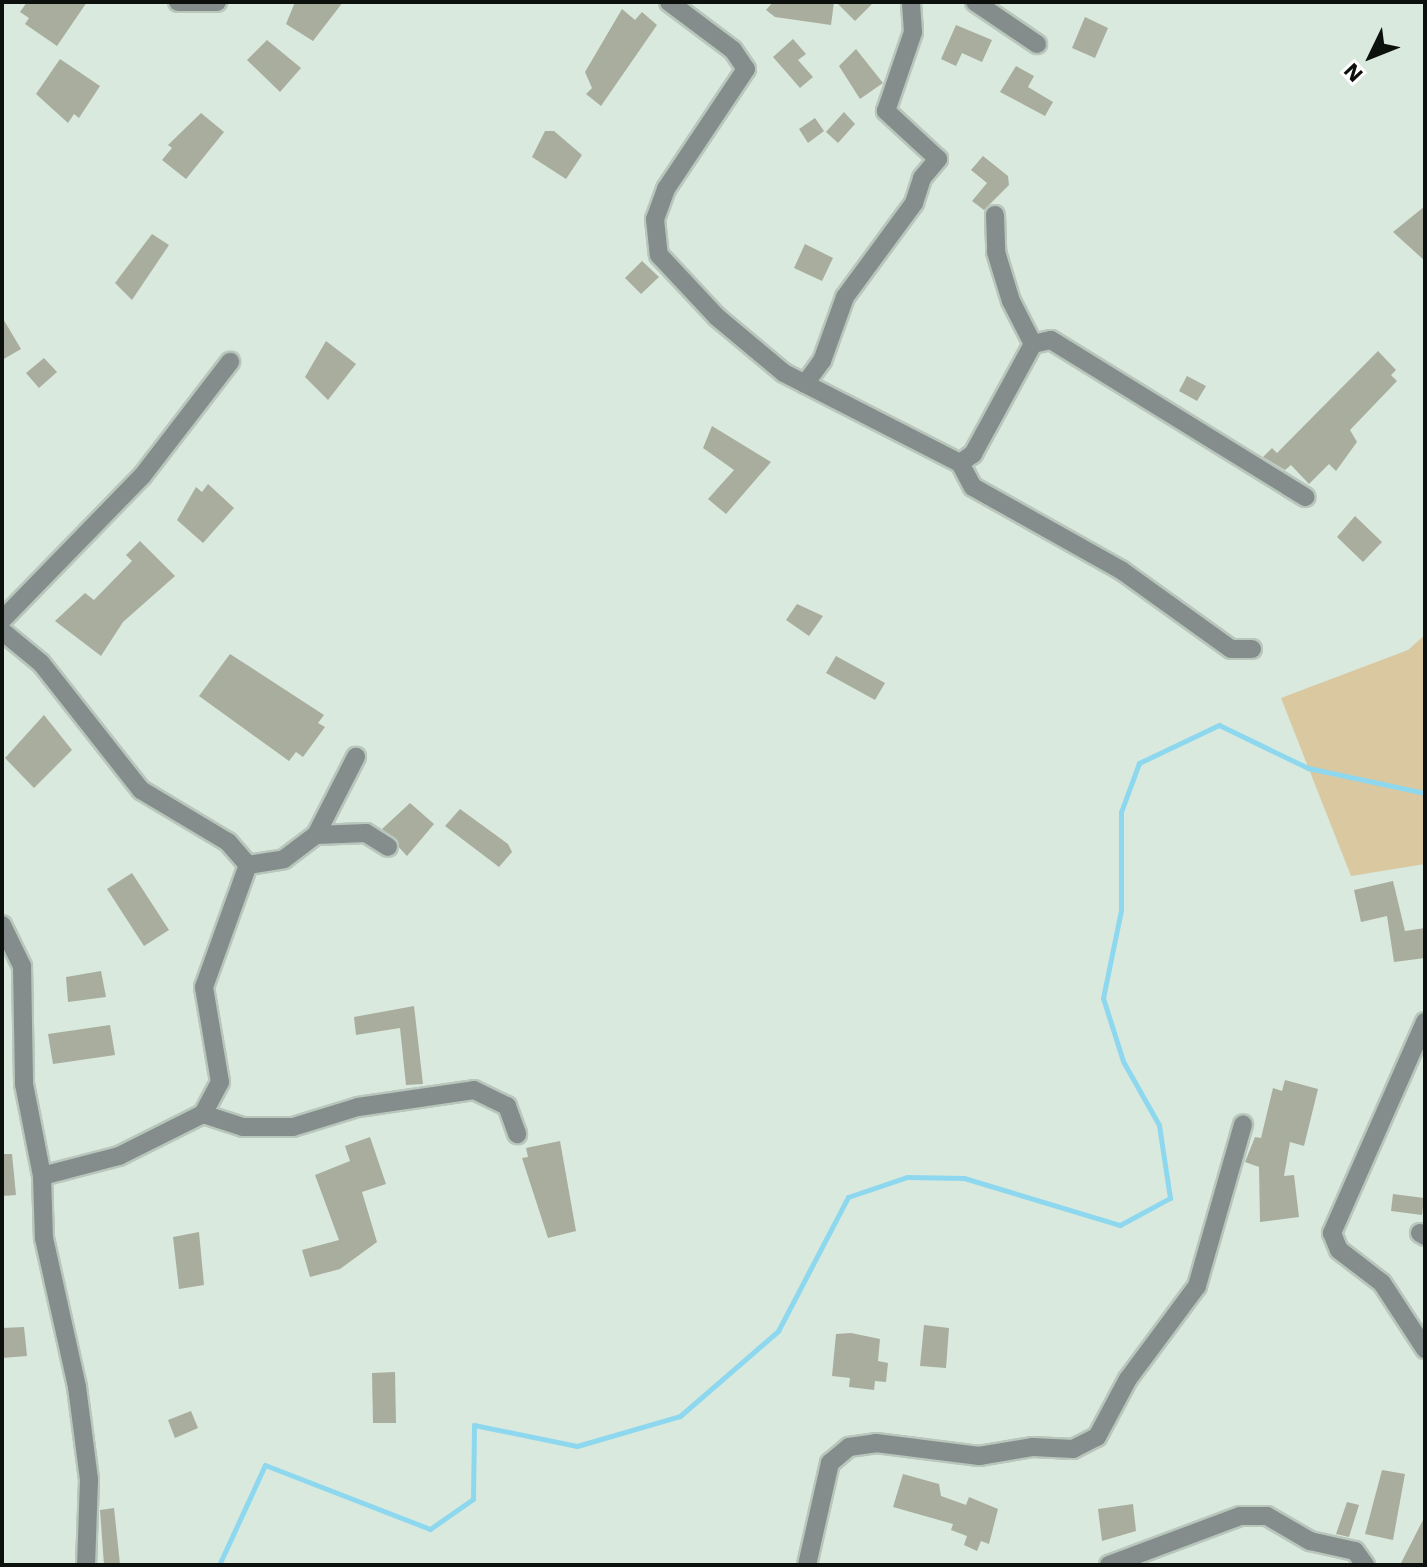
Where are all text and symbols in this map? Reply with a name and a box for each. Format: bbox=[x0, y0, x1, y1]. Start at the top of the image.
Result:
north arrow bbox=[1331, 16, 1411, 96]
text: N bbox=[1338, 58, 1368, 87]

